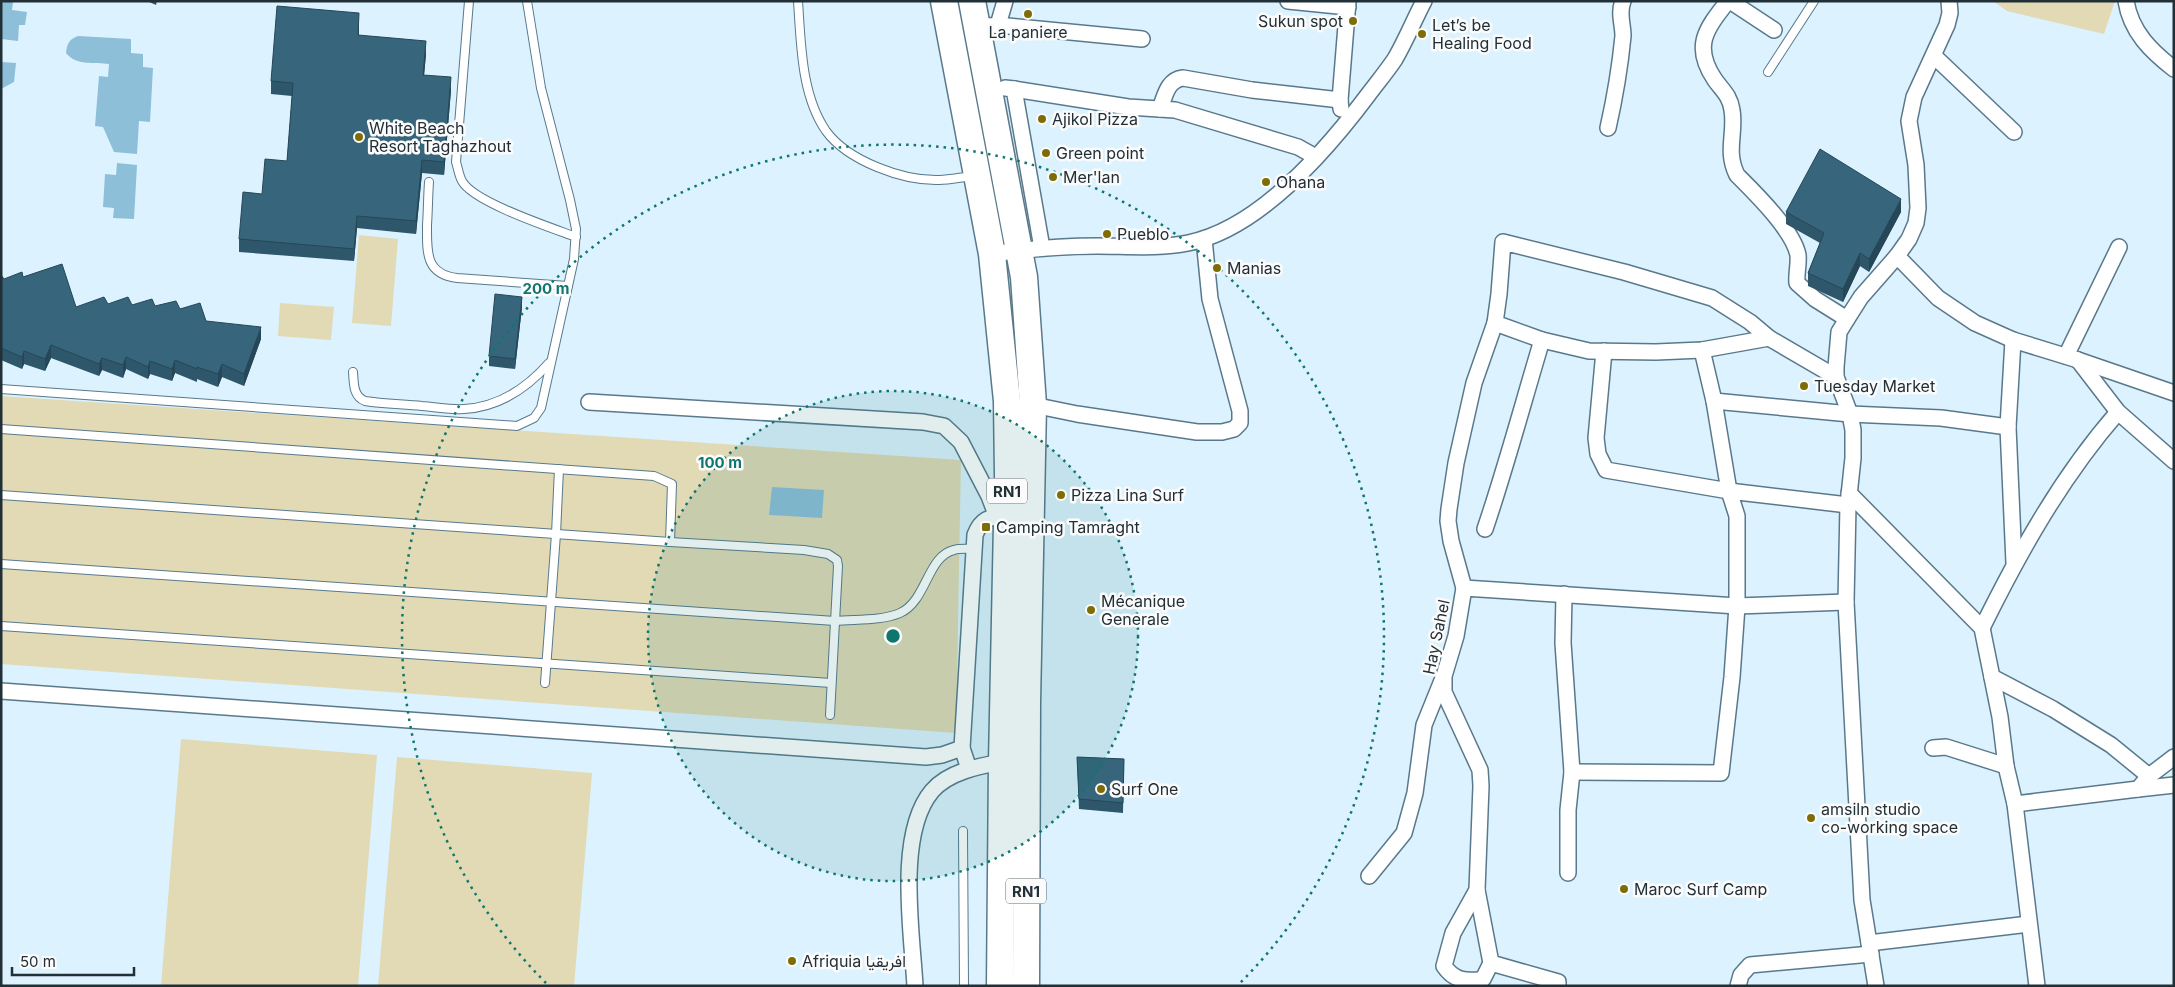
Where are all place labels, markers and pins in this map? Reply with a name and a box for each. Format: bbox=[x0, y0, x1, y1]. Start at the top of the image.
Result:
marker: La paniere bbox=[1022, 8, 1034, 20]
place label: Sukun spot bbox=[1258, 11, 1343, 31]
marker: Sukun spot bbox=[1347, 15, 1359, 27]
place label: Let’s be Healing Food bbox=[1432, 15, 1532, 53]
place label: La paniere bbox=[988, 22, 1068, 42]
marker: Let’s be Healing Food bbox=[1416, 28, 1428, 40]
place label: Ajikol Pizza bbox=[1052, 109, 1138, 129]
marker: Ajikol Pizza bbox=[1036, 113, 1048, 125]
place label: White Beach Resort Taghazhout bbox=[369, 118, 511, 156]
marker: White Beach Resort Taghazhout bbox=[353, 131, 365, 143]
place label: Green point bbox=[1056, 143, 1144, 163]
marker: Green point bbox=[1040, 147, 1052, 159]
place label: Mer'lan bbox=[1063, 167, 1120, 187]
marker: Mer'lan bbox=[1047, 171, 1059, 183]
place label: Ohana bbox=[1276, 172, 1325, 192]
marker: Ohana bbox=[1260, 176, 1272, 188]
place label: Pueblo bbox=[1117, 224, 1169, 244]
marker: Pueblo bbox=[1101, 228, 1113, 240]
place label: Manias bbox=[1227, 258, 1281, 278]
marker: Manias bbox=[1211, 262, 1223, 274]
place label: Tuesday Market bbox=[1814, 376, 1935, 396]
marker: Tuesday Market bbox=[1798, 380, 1810, 392]
place label: Pizza Lina Surf bbox=[1071, 485, 1184, 505]
marker: Pizza Lina Surf bbox=[1055, 489, 1067, 501]
place label: Camping Tamraght bbox=[996, 517, 1140, 537]
marker: Camping Tamraght bbox=[980, 521, 992, 533]
place label: Mécanique Generale bbox=[1101, 591, 1185, 629]
marker: Mécanique Generale bbox=[1085, 604, 1097, 616]
centre of rings bbox=[884, 627, 902, 645]
place label: Surf One bbox=[1111, 779, 1178, 799]
marker: Surf One bbox=[1095, 783, 1107, 795]
place label: amsiln studio co-working space bbox=[1821, 799, 1958, 837]
marker: amsiln studio co-working space bbox=[1805, 812, 1817, 824]
place label: Maroc Surf Camp bbox=[1634, 879, 1767, 899]
marker: Maroc Surf Camp bbox=[1618, 883, 1630, 895]
place label: Afriquia افريقيا bbox=[802, 951, 906, 972]
marker: Afriquia افريقيا bbox=[786, 955, 798, 967]

